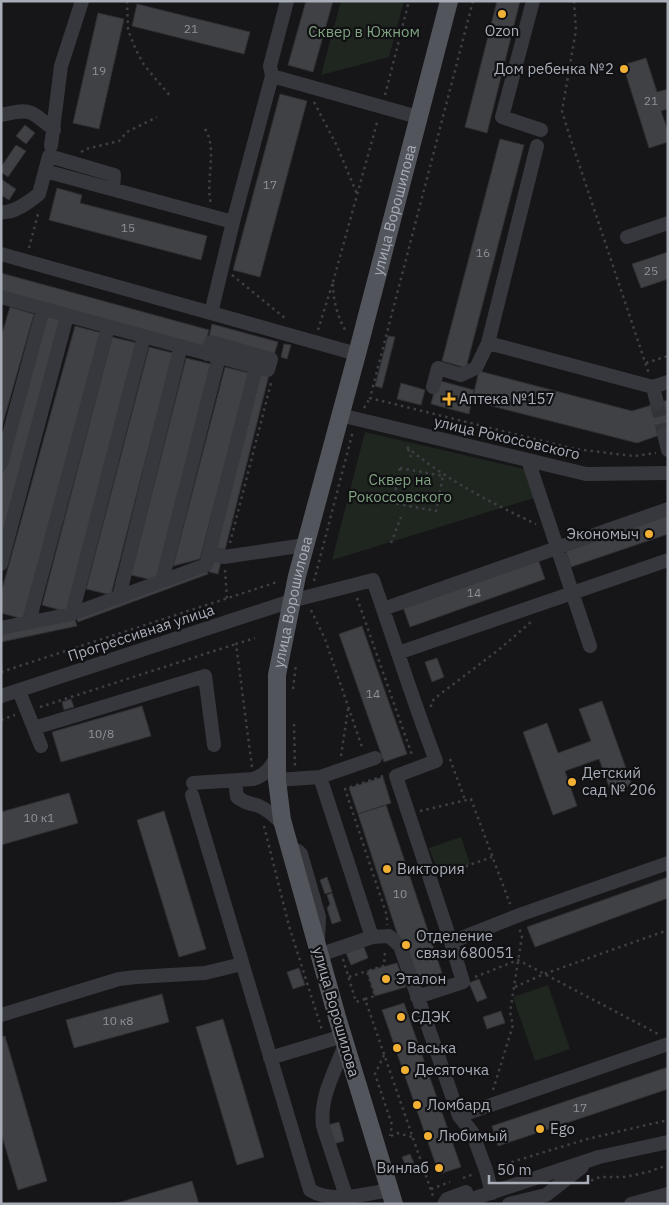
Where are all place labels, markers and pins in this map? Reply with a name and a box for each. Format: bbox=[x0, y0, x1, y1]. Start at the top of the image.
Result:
marker: Ozon bbox=[496, 8, 508, 20]
place label: Ozon bbox=[485, 21, 519, 40]
place label: Дом ребенка №2 bbox=[494, 59, 614, 78]
marker: Дом ребенка №2 bbox=[618, 63, 630, 75]
place label: Аптека №157 bbox=[459, 389, 554, 408]
marker: Аптека №157 bbox=[443, 393, 455, 405]
place label: Экономыч bbox=[567, 524, 639, 543]
marker: Экономыч bbox=[643, 528, 655, 540]
place label: Детский сад № 206 bbox=[582, 763, 656, 799]
marker: Детский сад № 206 bbox=[566, 776, 578, 788]
place label: Виктория bbox=[397, 859, 465, 878]
marker: Виктория bbox=[381, 863, 393, 875]
place label: Отделение связи 680051 bbox=[416, 926, 514, 962]
marker: Отделение связи 680051 bbox=[400, 939, 412, 951]
place label: Эталон bbox=[396, 969, 446, 988]
marker: Эталон bbox=[380, 973, 392, 985]
place label: СДЭК bbox=[411, 1007, 451, 1026]
marker: СДЭК bbox=[395, 1011, 407, 1023]
place label: Васька bbox=[407, 1038, 456, 1057]
marker: Васька bbox=[391, 1042, 403, 1054]
place label: Десяточка bbox=[415, 1060, 489, 1079]
marker: Десяточка bbox=[399, 1064, 411, 1076]
place label: Ломбард bbox=[427, 1095, 490, 1114]
marker: Ломбард bbox=[411, 1099, 423, 1111]
place label: Ego bbox=[550, 1119, 575, 1138]
marker: Ego bbox=[534, 1123, 546, 1135]
place label: Любимый bbox=[438, 1126, 507, 1145]
marker: Любимый bbox=[422, 1130, 434, 1142]
place label: Винлаб bbox=[377, 1158, 429, 1177]
marker: Винлаб bbox=[433, 1162, 445, 1174]

